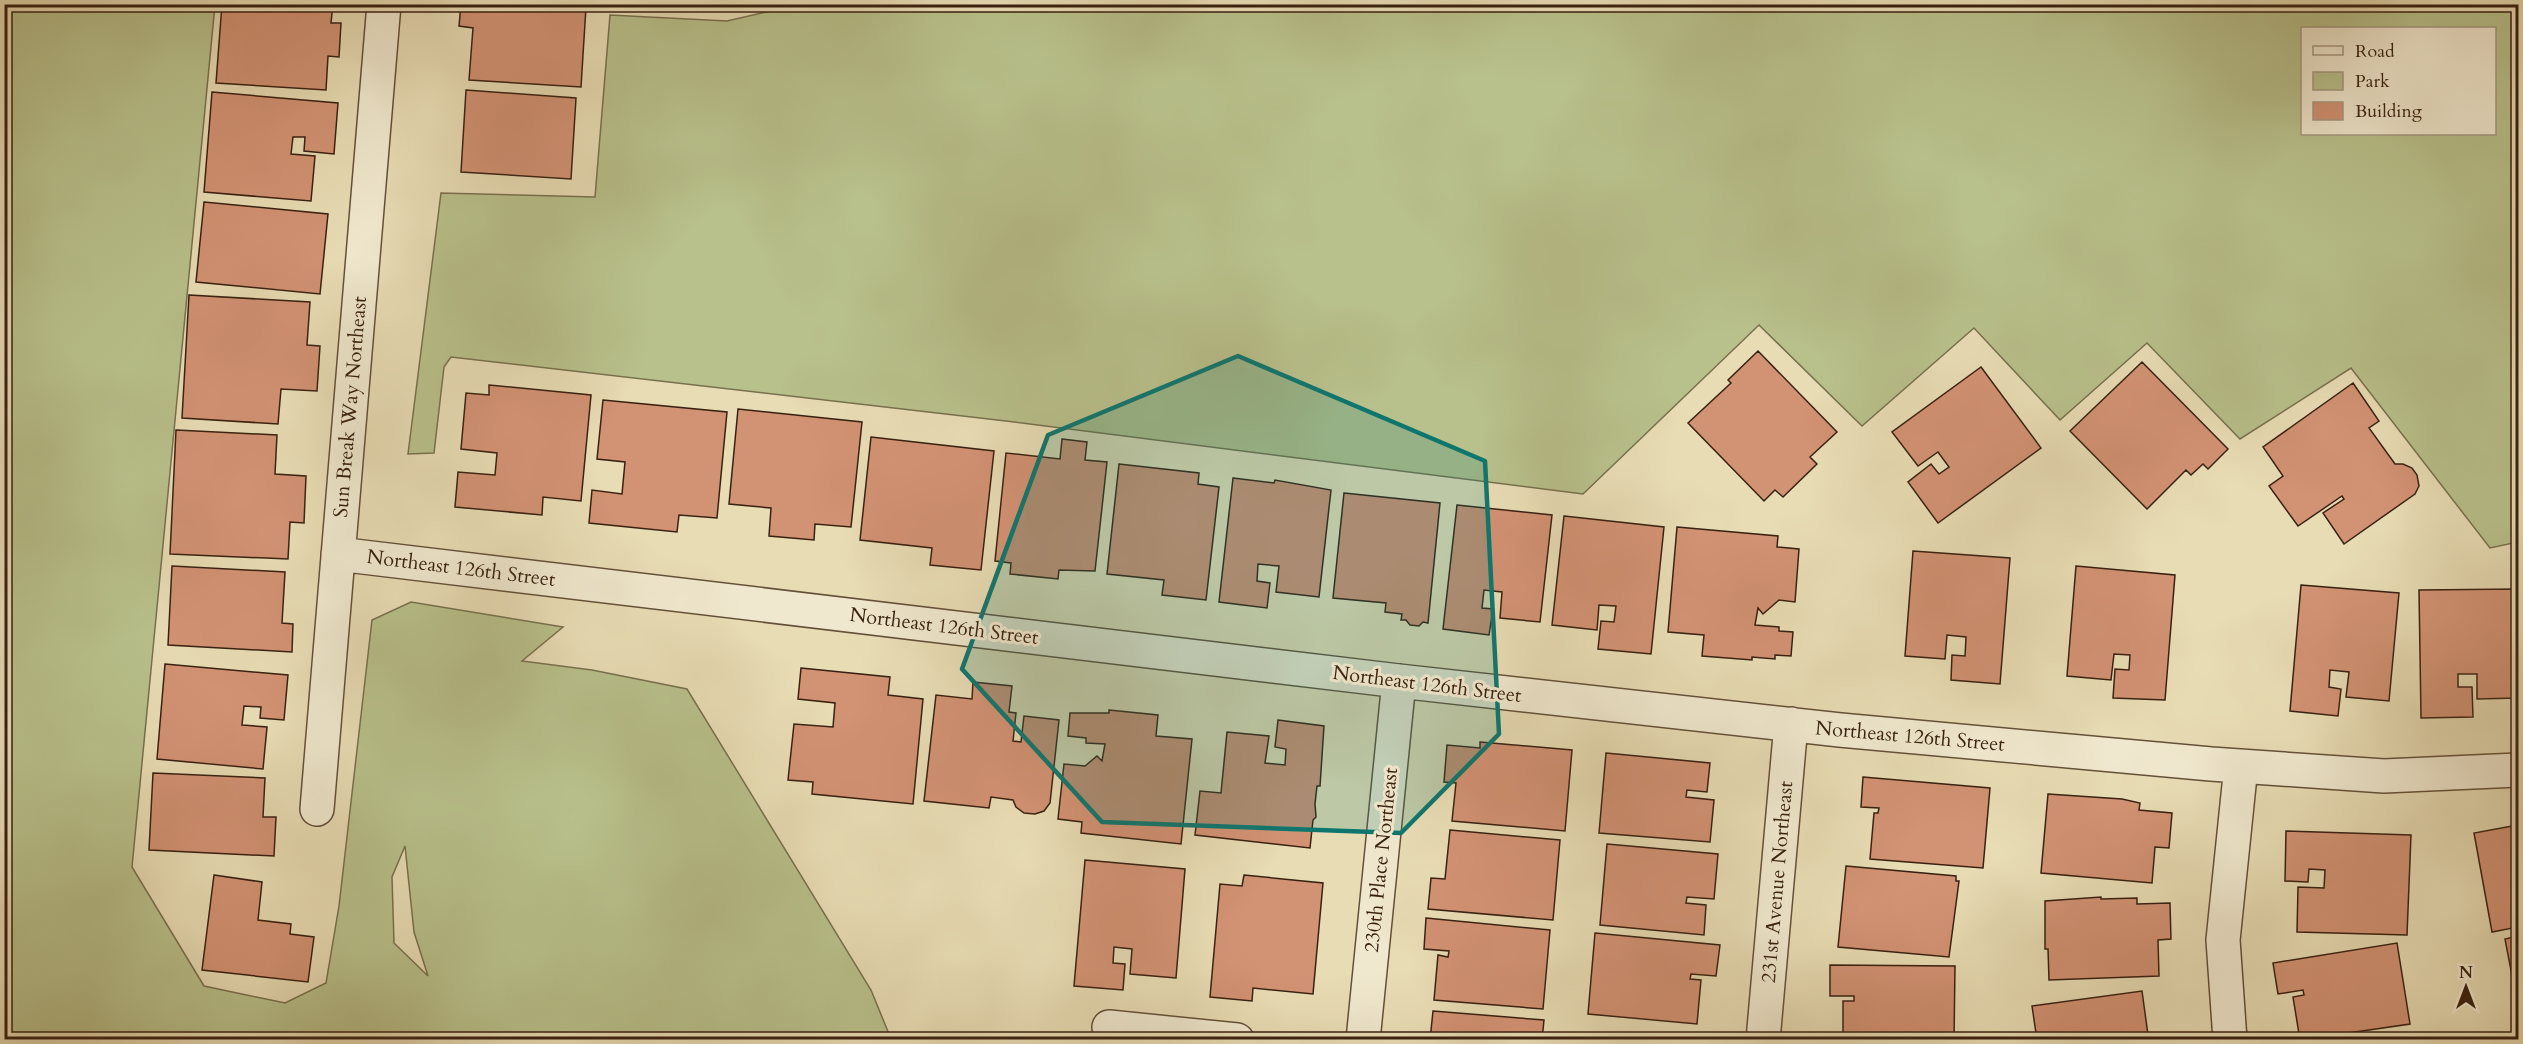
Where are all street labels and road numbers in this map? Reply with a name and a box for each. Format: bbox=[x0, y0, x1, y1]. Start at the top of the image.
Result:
street label: Sun Break Way Northeast bbox=[327, 294, 373, 519]
street label: Northeast 126th Street bbox=[365, 543, 558, 593]
street label: Northeast 126th Street bbox=[848, 601, 1041, 651]
street label: Northeast 126th Street bbox=[1331, 659, 1524, 709]
street label: Northeast 126th Street bbox=[1814, 714, 2007, 758]
street label: 230th Place Northeast bbox=[1358, 766, 1404, 954]
street label: 231st Avenue Northeast bbox=[1755, 779, 1799, 984]

